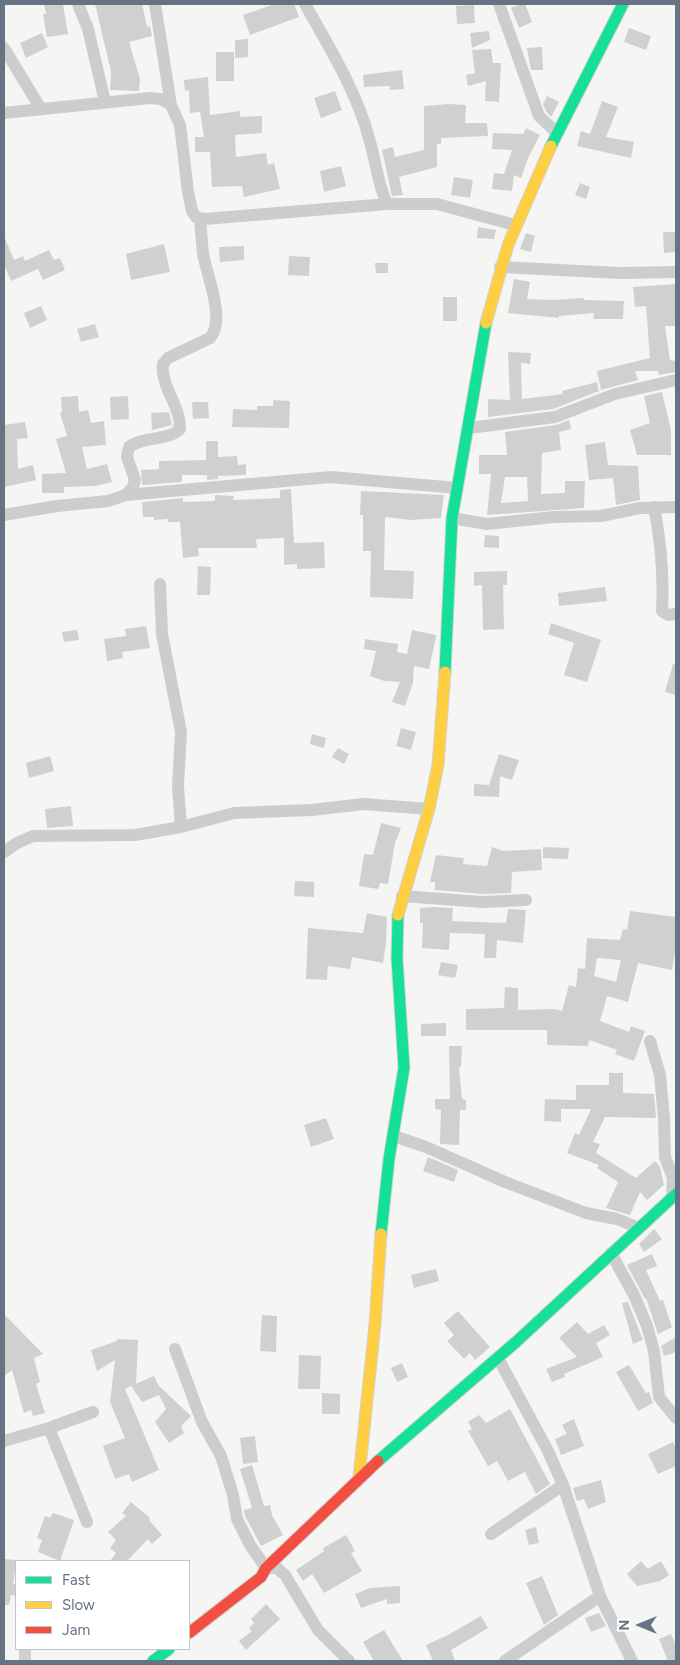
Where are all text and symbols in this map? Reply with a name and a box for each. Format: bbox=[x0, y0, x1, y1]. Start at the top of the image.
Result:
legend bbox=[15, 1560, 190, 1650]
text: Fast bbox=[62, 1571, 90, 1589]
text: Slow bbox=[62, 1596, 95, 1614]
north arrow bbox=[615, 1600, 665, 1650]
text: N bbox=[616, 1620, 633, 1630]
text: Jam bbox=[62, 1621, 90, 1639]

